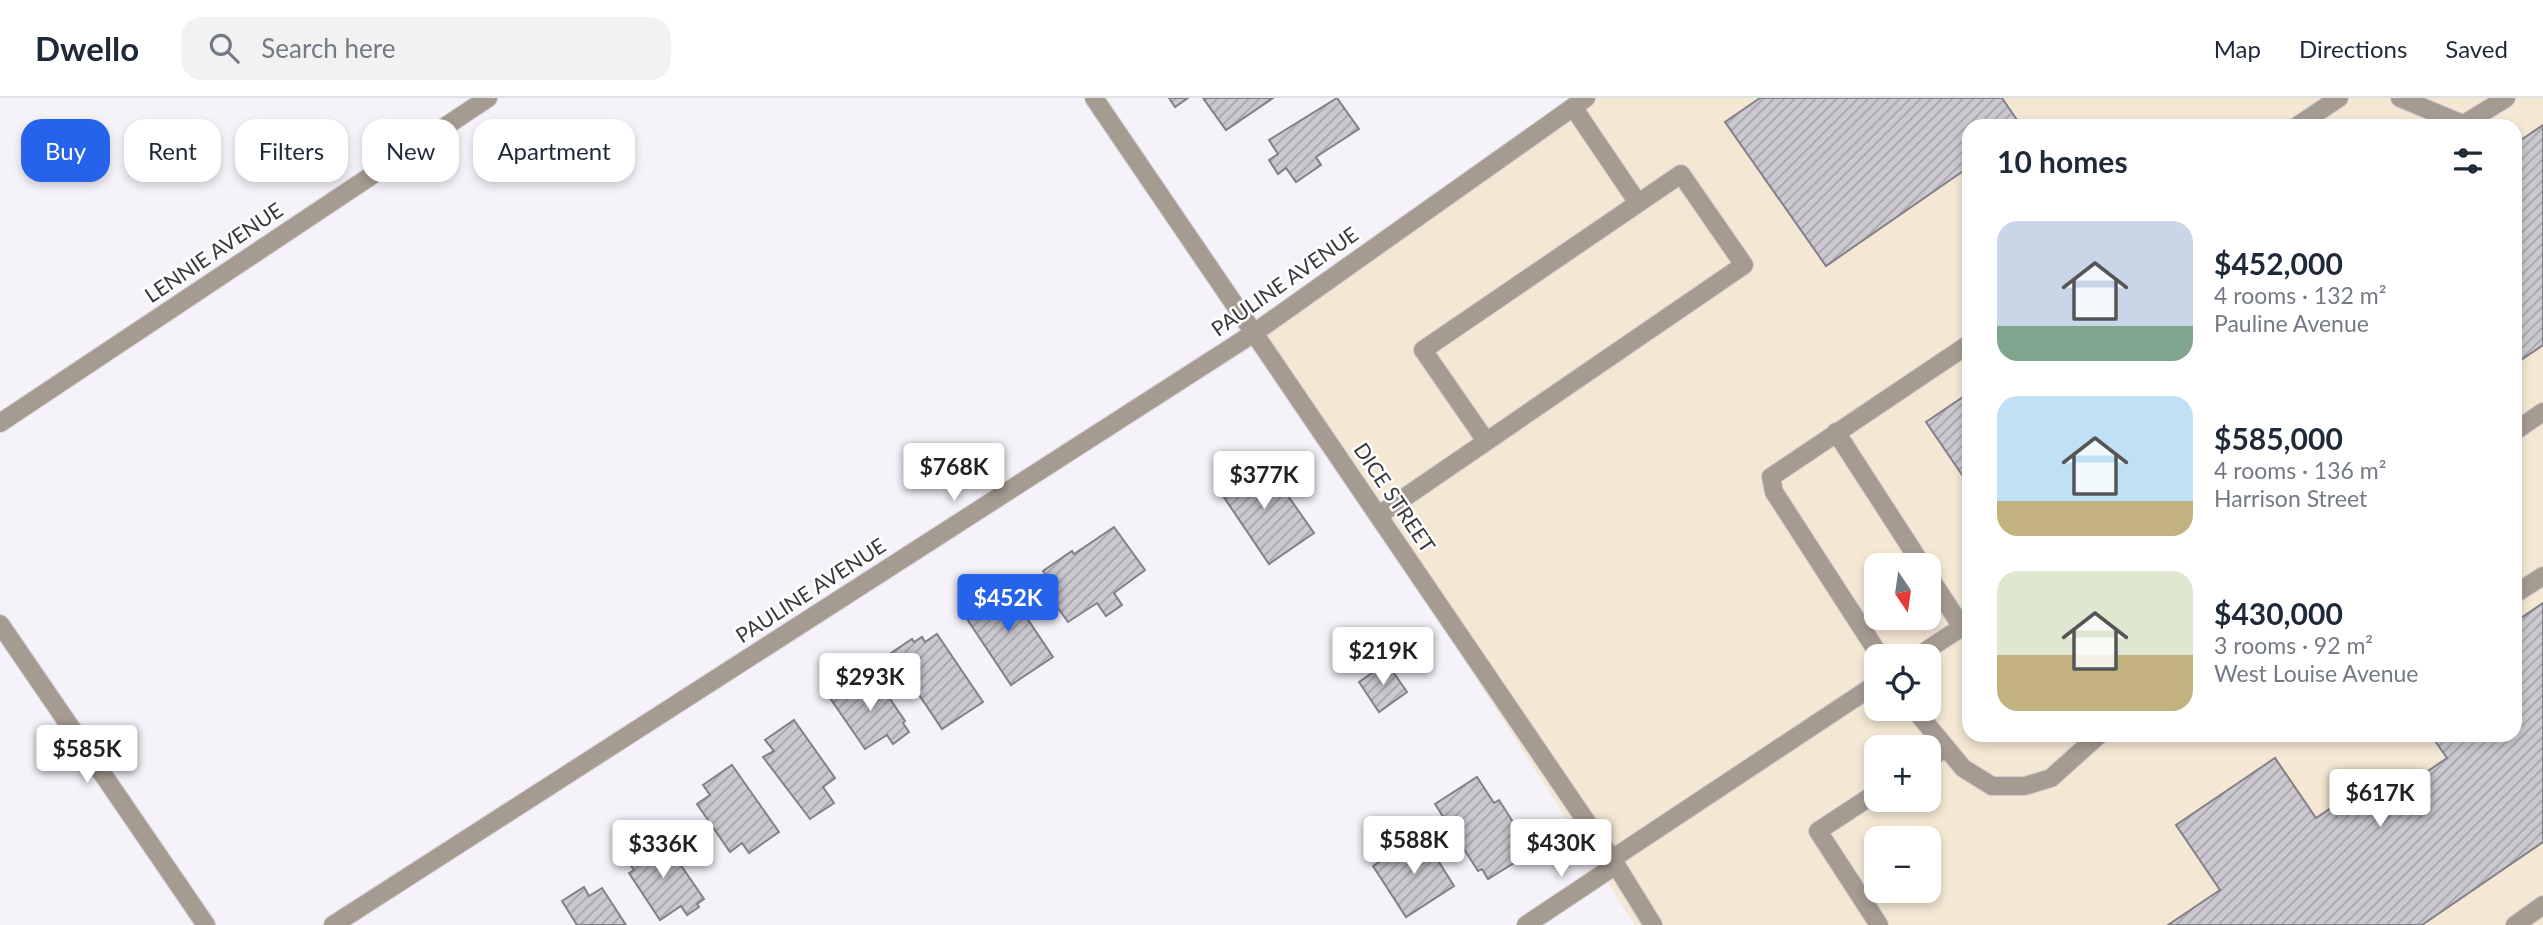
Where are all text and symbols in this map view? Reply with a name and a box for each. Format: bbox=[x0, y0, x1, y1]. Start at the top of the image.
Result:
search box bbox=[181, 17, 671, 80]
text: Dwello bbox=[35, 28, 139, 68]
icon: search bbox=[205, 29, 243, 67]
text: Search here bbox=[261, 32, 395, 64]
text: Map bbox=[2214, 34, 2261, 63]
text: Directions bbox=[2299, 34, 2407, 63]
text: Saved bbox=[2445, 34, 2508, 63]
chip: Buy bbox=[21, 119, 110, 182]
chip: Rent bbox=[124, 119, 221, 182]
chip: Filters bbox=[235, 119, 348, 182]
chip: New bbox=[362, 119, 459, 182]
chip: Apartment bbox=[473, 119, 635, 182]
icon: filters bbox=[2449, 142, 2487, 180]
text: 10 homes bbox=[1997, 143, 2128, 179]
street label: LENNIE AVENUE bbox=[140, 196, 287, 307]
street label: PAULINE AVENUE bbox=[1206, 221, 1362, 341]
text: $452,000 bbox=[2214, 245, 2343, 281]
icon: home bbox=[2053, 249, 2137, 333]
text: 4 rooms · 132 m² bbox=[2214, 281, 2386, 309]
text: Pauline Avenue bbox=[2214, 309, 2369, 337]
text: $585,000 bbox=[2214, 420, 2343, 456]
icon: home bbox=[2053, 424, 2137, 508]
street label: DICE STREET bbox=[1349, 438, 1441, 557]
pin: $768K bbox=[905, 444, 1003, 503]
text: $768K bbox=[919, 452, 989, 480]
pin: $377K bbox=[1215, 452, 1313, 511]
text: 4 rooms · 136 m² bbox=[2214, 456, 2386, 484]
text: $377K bbox=[1229, 460, 1299, 488]
text: Harrison Street bbox=[2214, 484, 2367, 512]
street label: PAULINE AVENUE bbox=[731, 532, 890, 647]
north arrow bbox=[1864, 553, 1941, 630]
map controls bbox=[1864, 553, 1941, 903]
pin: $452K bbox=[959, 574, 1057, 634]
text: $452K bbox=[973, 583, 1043, 611]
text: $430,000 bbox=[2214, 595, 2343, 631]
icon: home bbox=[2053, 599, 2137, 683]
pin: $219K bbox=[1334, 628, 1432, 687]
text: 3 rooms · 92 m² bbox=[2214, 631, 2373, 659]
text: $219K bbox=[1348, 636, 1418, 664]
button: locate bbox=[1864, 644, 1941, 721]
pin: $293K bbox=[821, 654, 919, 713]
text: West Louise Avenue bbox=[2214, 659, 2418, 687]
text: $293K bbox=[835, 662, 905, 690]
pin: $585K bbox=[38, 726, 136, 785]
text: $585K bbox=[52, 734, 122, 762]
button: + bbox=[1864, 735, 1941, 812]
pin: $617K bbox=[2331, 770, 2429, 829]
text: $617K bbox=[2345, 778, 2415, 806]
pin: $588K bbox=[1365, 816, 1463, 876]
pin: $336K bbox=[614, 820, 712, 880]
pin: $430K bbox=[1512, 820, 1610, 879]
text: $588K bbox=[1379, 825, 1449, 853]
button: − bbox=[1864, 826, 1941, 903]
text: $430K bbox=[1526, 828, 1596, 856]
text: $336K bbox=[628, 829, 698, 857]

